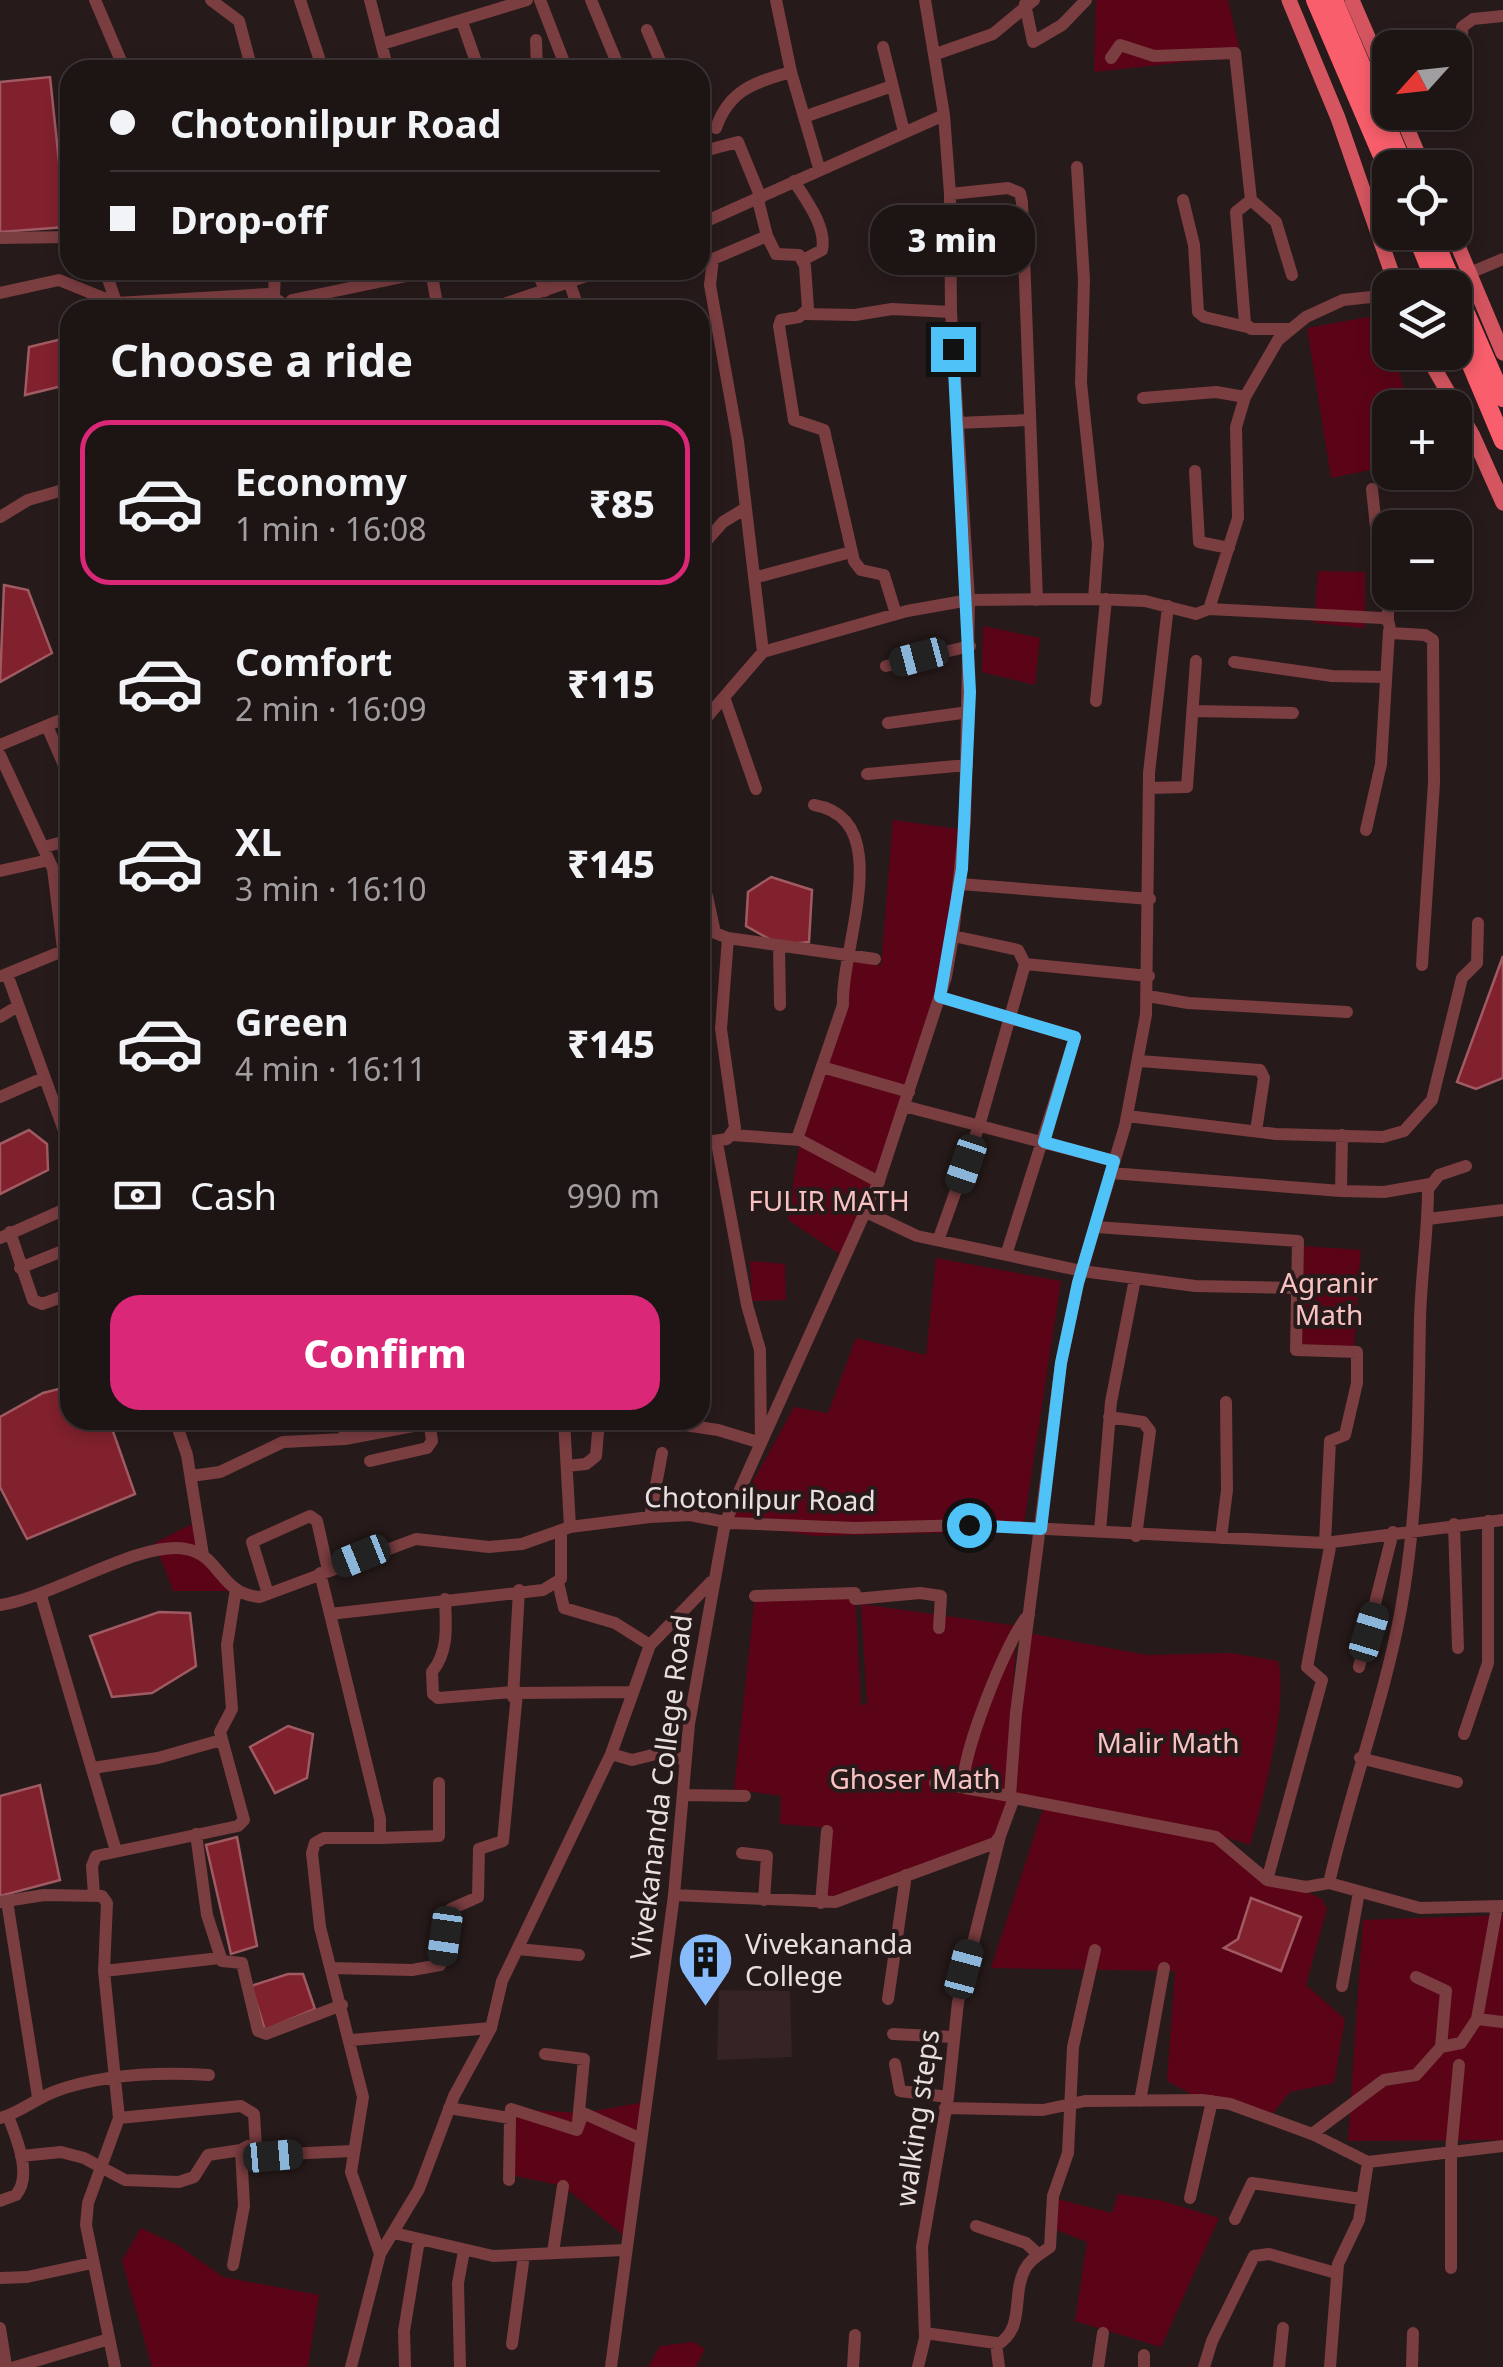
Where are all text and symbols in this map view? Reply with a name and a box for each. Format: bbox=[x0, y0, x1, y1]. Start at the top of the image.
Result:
north arrow bbox=[1372, 30, 1472, 130]
map controls bbox=[1372, 30, 1472, 610]
text: Chotonilpur Road bbox=[170, 97, 502, 149]
button: locate bbox=[1372, 150, 1472, 250]
text: Drop-off bbox=[170, 193, 327, 245]
callout: 3 min bbox=[870, 204, 1036, 274]
text: 3 min bbox=[908, 218, 997, 261]
button: layers bbox=[1372, 270, 1472, 370]
route end bbox=[931, 327, 976, 372]
text: Choose a ride bbox=[110, 329, 413, 390]
button: + bbox=[1372, 390, 1472, 490]
text: Economy bbox=[235, 455, 407, 507]
icon: car bbox=[115, 458, 205, 548]
text: ₹85 bbox=[589, 477, 655, 529]
text: 1 min · 16:08 bbox=[235, 507, 427, 550]
button: − bbox=[1372, 510, 1472, 610]
text: Comfort bbox=[235, 635, 392, 687]
car bbox=[886, 635, 952, 679]
icon: car bbox=[115, 638, 205, 728]
text: ₹115 bbox=[567, 657, 655, 709]
text: 2 min · 16:09 bbox=[235, 687, 427, 730]
text: XL bbox=[235, 815, 282, 867]
icon: car bbox=[115, 818, 205, 908]
text: ₹145 bbox=[567, 837, 655, 889]
text: 3 min · 16:10 bbox=[235, 867, 427, 910]
text: Green bbox=[235, 995, 349, 1047]
icon: car bbox=[115, 998, 205, 1088]
text: ₹145 bbox=[567, 1017, 655, 1069]
text: 4 min · 16:11 bbox=[235, 1047, 427, 1090]
car bbox=[942, 1131, 990, 1197]
icon: cash bbox=[110, 1168, 165, 1223]
text: Cash bbox=[190, 1169, 277, 1221]
text: 990 m bbox=[567, 1174, 660, 1217]
park label: FULIR MATH bbox=[748, 1181, 910, 1219]
park label: Agranir Math bbox=[1280, 1263, 1378, 1333]
button: Confirm bbox=[110, 1295, 660, 1410]
street label: Chotonilpur Road bbox=[644, 1477, 876, 1519]
route start bbox=[947, 1503, 992, 1548]
car bbox=[328, 1531, 394, 1581]
car bbox=[1346, 1599, 1392, 1665]
street label: Vivekananda College Road bbox=[620, 1612, 700, 1962]
park label: Malir Math bbox=[1097, 1723, 1239, 1761]
park label: Ghoser Math bbox=[829, 1759, 1001, 1797]
car bbox=[426, 1904, 464, 1968]
place label: Vivekananda College bbox=[745, 1924, 913, 1994]
building icon: Vivekananda College bbox=[676, 1929, 736, 2008]
car bbox=[942, 1936, 986, 2002]
street label: walking steps bbox=[885, 2027, 947, 2209]
car bbox=[242, 2138, 304, 2174]

